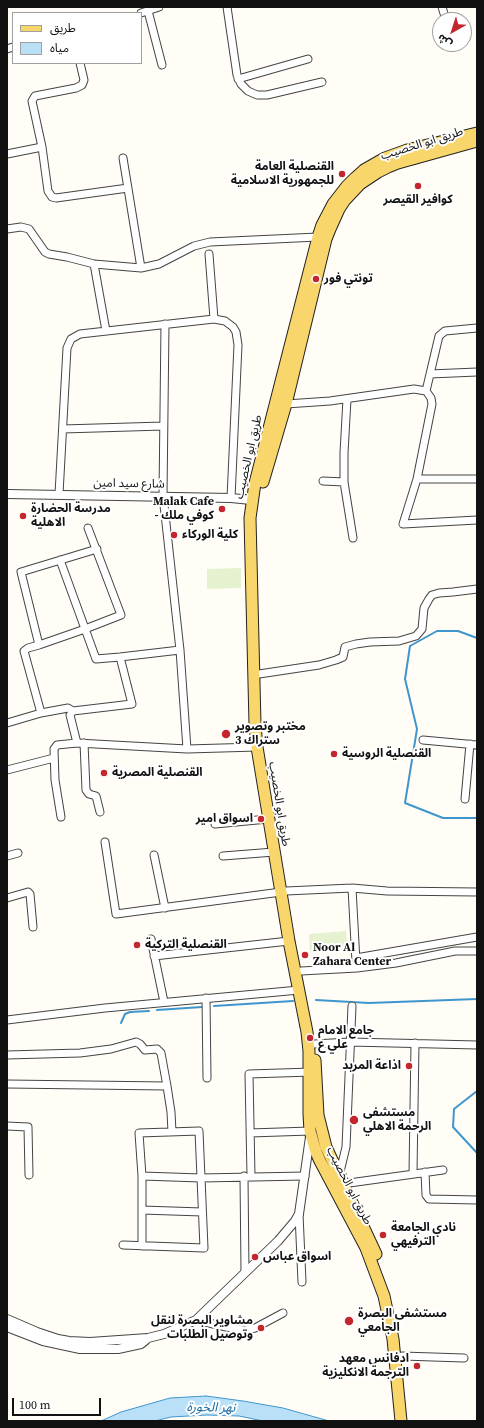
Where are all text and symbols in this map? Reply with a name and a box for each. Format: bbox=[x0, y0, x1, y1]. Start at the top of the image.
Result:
legend bbox=[12, 12, 142, 64]
north arrow bbox=[432, 12, 472, 52]
text: طريق bbox=[50, 20, 76, 36]
text: ش bbox=[434, 30, 455, 52]
text: مياه bbox=[50, 40, 69, 56]
street label: طريق ابو الخصيب bbox=[379, 125, 465, 163]
place label: القنصلية العامة للجمهورية الاسلامية bbox=[231, 160, 334, 188]
marker: القنصلية العامة للجمهورية الاسلامية bbox=[337, 169, 347, 179]
marker: كوافير القيصر bbox=[413, 181, 423, 191]
place label: كوافير القيصر bbox=[383, 193, 453, 207]
place label: تونتي فور bbox=[324, 272, 373, 286]
marker: تونتي فور bbox=[311, 274, 321, 284]
street label: طريق ابو الخصيب bbox=[232, 414, 266, 500]
street label: شارع سيد امين bbox=[93, 476, 165, 492]
place label: Malak Cafe - كوفي ملك bbox=[153, 495, 214, 523]
place label: مدرسة الحضارة الاهلية bbox=[31, 502, 111, 530]
marker: Malak Cafe - كوفي ملك bbox=[217, 504, 227, 514]
marker: مدرسة الحضارة الاهلية bbox=[18, 511, 28, 521]
place label: كلية الوركاء bbox=[182, 528, 238, 542]
marker: كلية الوركاء bbox=[169, 530, 179, 540]
place label: مختبر وتصوير ستراك 3 bbox=[235, 720, 306, 748]
marker: مختبر وتصوير ستراك 3 bbox=[220, 728, 232, 740]
place label: القنصلية الروسية bbox=[342, 747, 431, 761]
marker: القنصلية الروسية bbox=[329, 749, 339, 759]
street label: طريق ابو الخصيب bbox=[265, 761, 293, 847]
place label: القنصلية المصرية bbox=[112, 766, 203, 780]
marker: القنصلية المصرية bbox=[99, 768, 109, 778]
place label: اسواق امير bbox=[196, 812, 253, 826]
marker: اسواق امير bbox=[256, 814, 266, 824]
place label: القنصلية التركية bbox=[145, 938, 227, 952]
marker: القنصلية التركية bbox=[132, 940, 142, 950]
place label: Noor Al Zahara Center bbox=[313, 941, 391, 969]
marker: Noor Al Zahara Center bbox=[300, 950, 310, 960]
place label: جامع الامام علي ع bbox=[318, 1024, 374, 1052]
marker: جامع الامام علي ع bbox=[305, 1033, 315, 1043]
place label: اذاعة المربد bbox=[342, 1059, 401, 1073]
marker: اذاعة المربد bbox=[404, 1061, 414, 1071]
place label: مستشفى الرحمة الاهلي bbox=[363, 1106, 431, 1134]
marker: مستشفى الرحمة الاهلي bbox=[348, 1114, 360, 1126]
street label: طريق ابو الخصيب bbox=[323, 1145, 375, 1227]
place label: نادي الجامعة الترفيهي bbox=[391, 1221, 456, 1249]
marker: نادي الجامعة الترفيهي bbox=[378, 1230, 388, 1240]
place label: اسواق عباس bbox=[263, 1250, 331, 1264]
marker: اسواق عباس bbox=[250, 1252, 260, 1262]
place label: مستشفى البصرة الجامعي bbox=[358, 1307, 447, 1335]
place label: مشاوير البصرة لنقل وتوصيل الطلبات bbox=[151, 1314, 253, 1342]
marker: مستشفى البصرة الجامعي bbox=[343, 1315, 355, 1327]
marker: مشاوير البصرة لنقل وتوصيل الطلبات bbox=[256, 1323, 266, 1333]
place label: ادفانس معهد الترجمة الانكليزية bbox=[322, 1352, 409, 1380]
marker: ادفانس معهد الترجمة الانكليزية bbox=[412, 1361, 422, 1371]
scale bar bbox=[14, 1390, 103, 1416]
text: 100 m bbox=[19, 1397, 51, 1413]
water label: نهر الخورة bbox=[187, 1400, 235, 1416]

